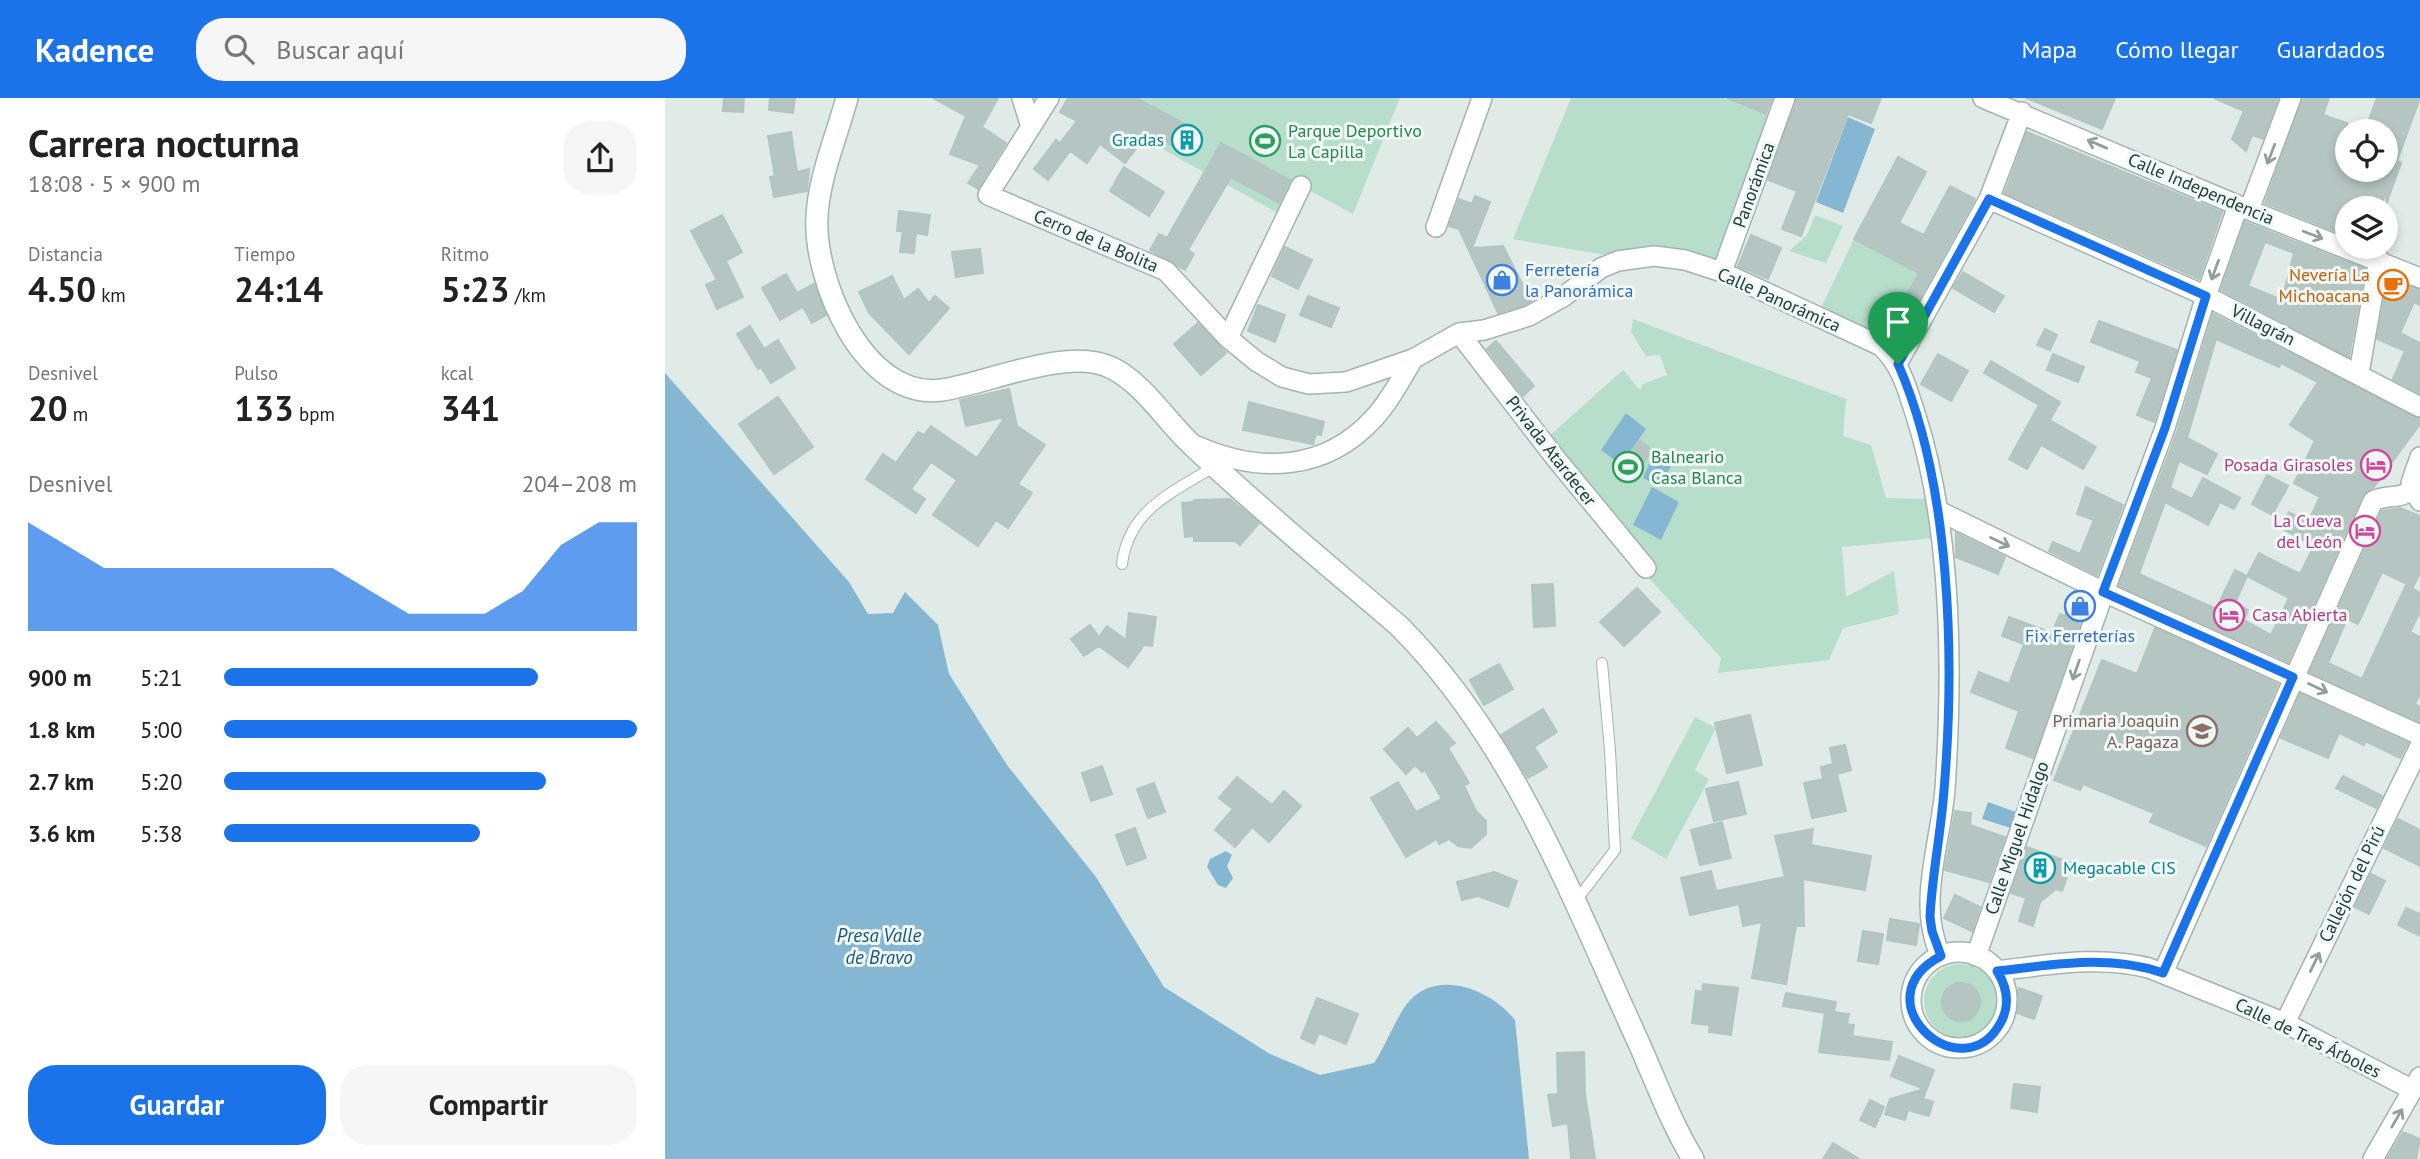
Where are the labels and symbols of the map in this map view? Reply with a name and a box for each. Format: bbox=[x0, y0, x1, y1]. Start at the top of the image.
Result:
place label: Parque Deportivo La Capilla bbox=[1288, 119, 1422, 163]
building icon: Gradas bbox=[1170, 123, 1204, 157]
sports icon: Parque Deportivo La Capilla bbox=[1248, 124, 1282, 158]
place label: Gradas bbox=[1112, 128, 1164, 151]
one-way arrow bbox=[2086, 137, 2108, 150]
street label: Panorámica bbox=[1727, 139, 1780, 231]
one-way arrow bbox=[2263, 143, 2276, 165]
street label: Calle Independencia bbox=[2125, 147, 2278, 230]
street label: Cerro de la Bolita bbox=[1030, 204, 1162, 277]
one-way arrow bbox=[2302, 229, 2323, 242]
place label: Ferretería la Panorámica bbox=[1525, 258, 1633, 302]
one-way arrow bbox=[2208, 259, 2220, 281]
street label: Calle Panorámica bbox=[1714, 262, 1845, 337]
shop icon: Ferretería la Panorámica bbox=[1485, 263, 1519, 297]
place label: Nevería La Michoacana bbox=[2279, 263, 2370, 307]
cafe icon: Nevería La Michoacana bbox=[2376, 268, 2410, 302]
pin bbox=[1868, 292, 1928, 364]
street label: Villagrán bbox=[2226, 298, 2299, 350]
street label: Privada Atardecer bbox=[1501, 391, 1602, 511]
place label: Balneario Casa Blanca bbox=[1651, 445, 1743, 489]
hotel icon: Posada Girasoles bbox=[2359, 448, 2393, 482]
sports icon: Balneario Casa Blanca bbox=[1611, 450, 1645, 484]
place label: Posada Girasoles bbox=[2224, 453, 2353, 476]
place label: La Cueva del León bbox=[2273, 509, 2342, 553]
hotel icon: La Cueva del León bbox=[2348, 514, 2382, 548]
one-way arrow bbox=[1989, 536, 2010, 549]
shop icon: Fix Ferreterías bbox=[2063, 589, 2097, 623]
hotel icon: Casa Abierta bbox=[2212, 598, 2246, 632]
place label: Casa Abierta bbox=[2252, 603, 2348, 626]
place label: Fix Ferreterías bbox=[2025, 624, 2135, 647]
one-way arrow bbox=[2069, 659, 2081, 681]
one-way arrow bbox=[2306, 682, 2328, 695]
place label: Primaria Joaquin A. Pagaza bbox=[2053, 709, 2179, 753]
school or university icon: Primaria Joaquin A. Pagaza bbox=[2185, 714, 2219, 748]
street label: Calle Miguel Hidalgo bbox=[1979, 758, 2054, 918]
street label: Callejón del Pirú bbox=[2313, 822, 2390, 946]
building icon: Megacable CIS bbox=[2023, 851, 2057, 885]
place label: Megacable CIS bbox=[2063, 856, 2176, 879]
water label: Presa Valle de Bravo bbox=[837, 923, 921, 969]
one-way arrow bbox=[2309, 952, 2322, 973]
street label: Calle de Tres Árboles bbox=[2231, 992, 2385, 1083]
one-way arrow bbox=[2391, 1108, 2404, 1129]

